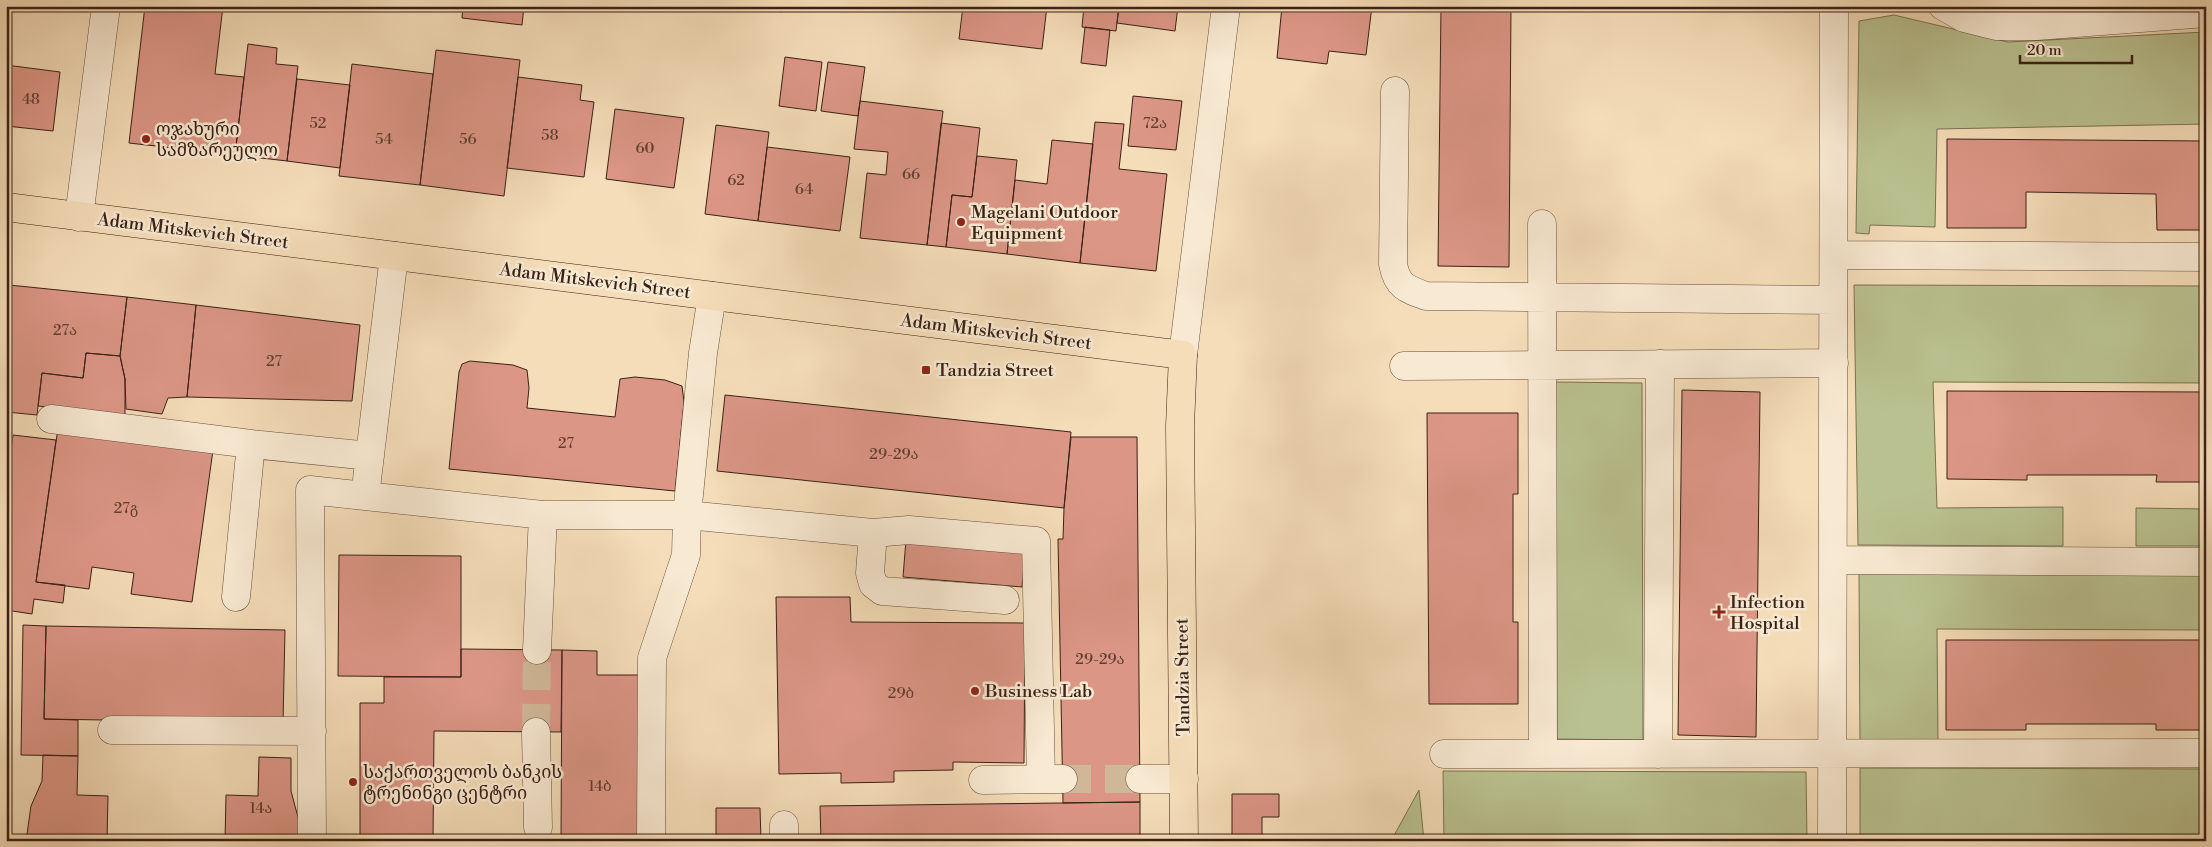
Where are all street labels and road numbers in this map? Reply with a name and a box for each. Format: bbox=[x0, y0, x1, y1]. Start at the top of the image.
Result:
street label: Adam Mitskevich Street bbox=[95, 208, 290, 254]
street label: Adam Mitskevich Street bbox=[497, 258, 692, 304]
street label: Adam Mitskevich Street bbox=[898, 309, 1093, 355]
street label: Tandzia Street bbox=[1170, 617, 1196, 736]

